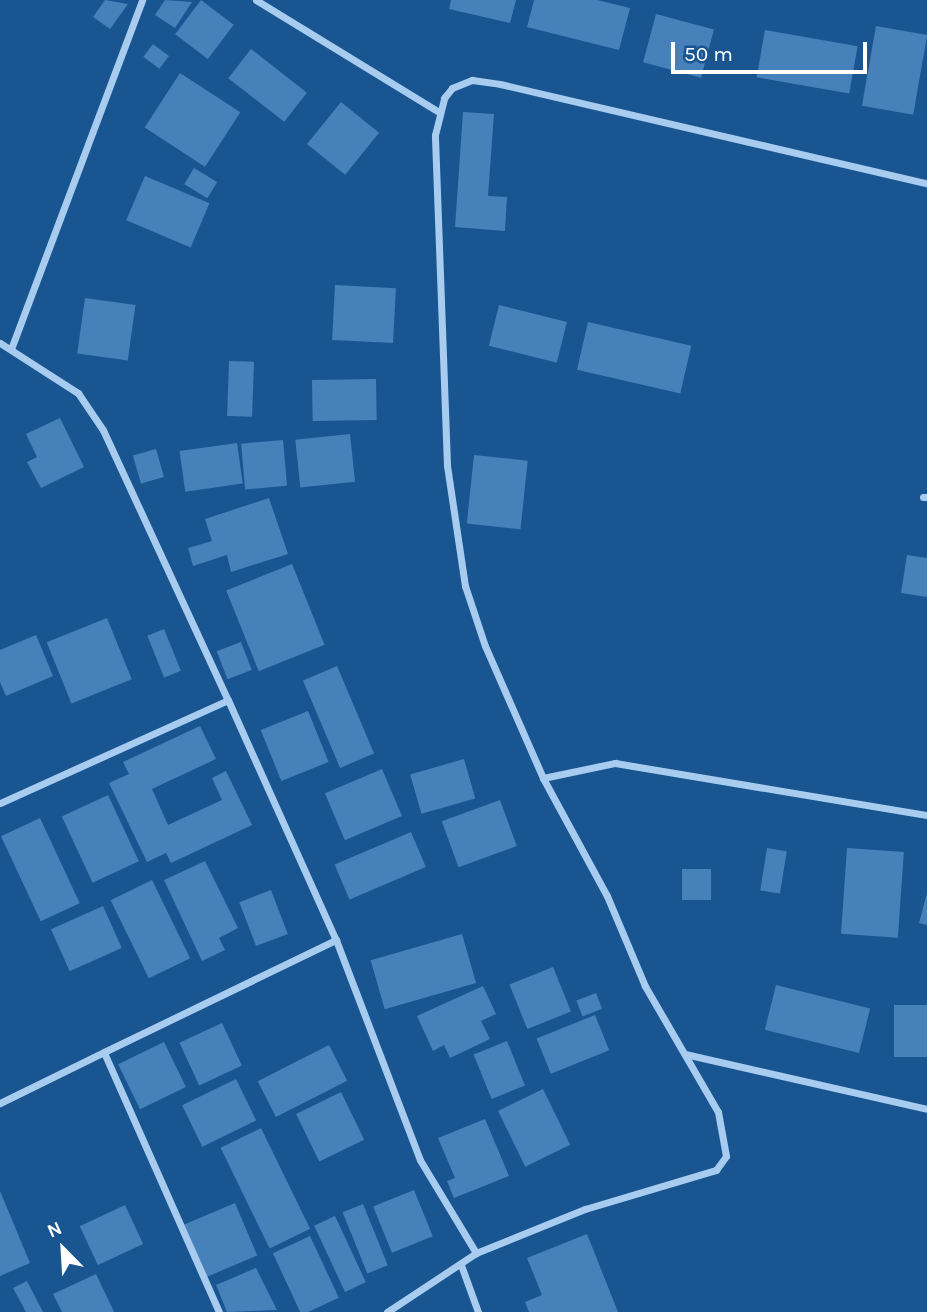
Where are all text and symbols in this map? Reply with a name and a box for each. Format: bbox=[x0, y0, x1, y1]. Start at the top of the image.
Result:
scale bar bbox=[675, 28, 871, 72]
text: 50 m bbox=[684, 42, 733, 66]
north arrow bbox=[28, 1214, 98, 1284]
text: N bbox=[44, 1217, 65, 1243]

